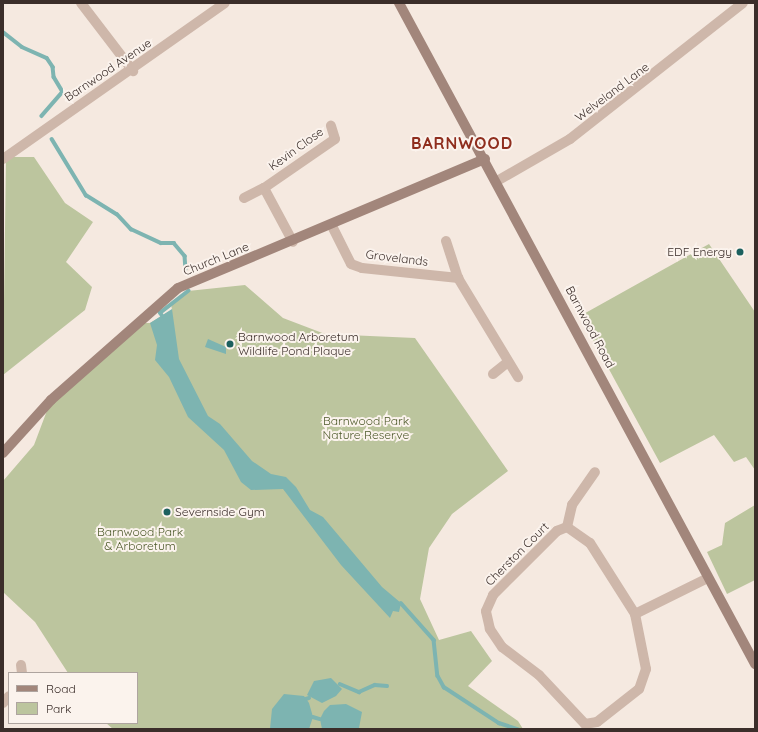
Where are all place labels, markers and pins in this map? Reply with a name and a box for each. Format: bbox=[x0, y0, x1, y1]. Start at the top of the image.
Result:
place label: EDF Energy bbox=[667, 245, 732, 259]
marker: EDF Energy bbox=[735, 247, 745, 257]
place label: Barnwood Arboretum Wildlife Pond Plaque bbox=[238, 330, 359, 358]
marker: Barnwood Arboretum Wildlife Pond Plaque bbox=[225, 339, 235, 349]
place label: Severnside Gym bbox=[175, 505, 265, 519]
marker: Severnside Gym bbox=[162, 507, 172, 517]

